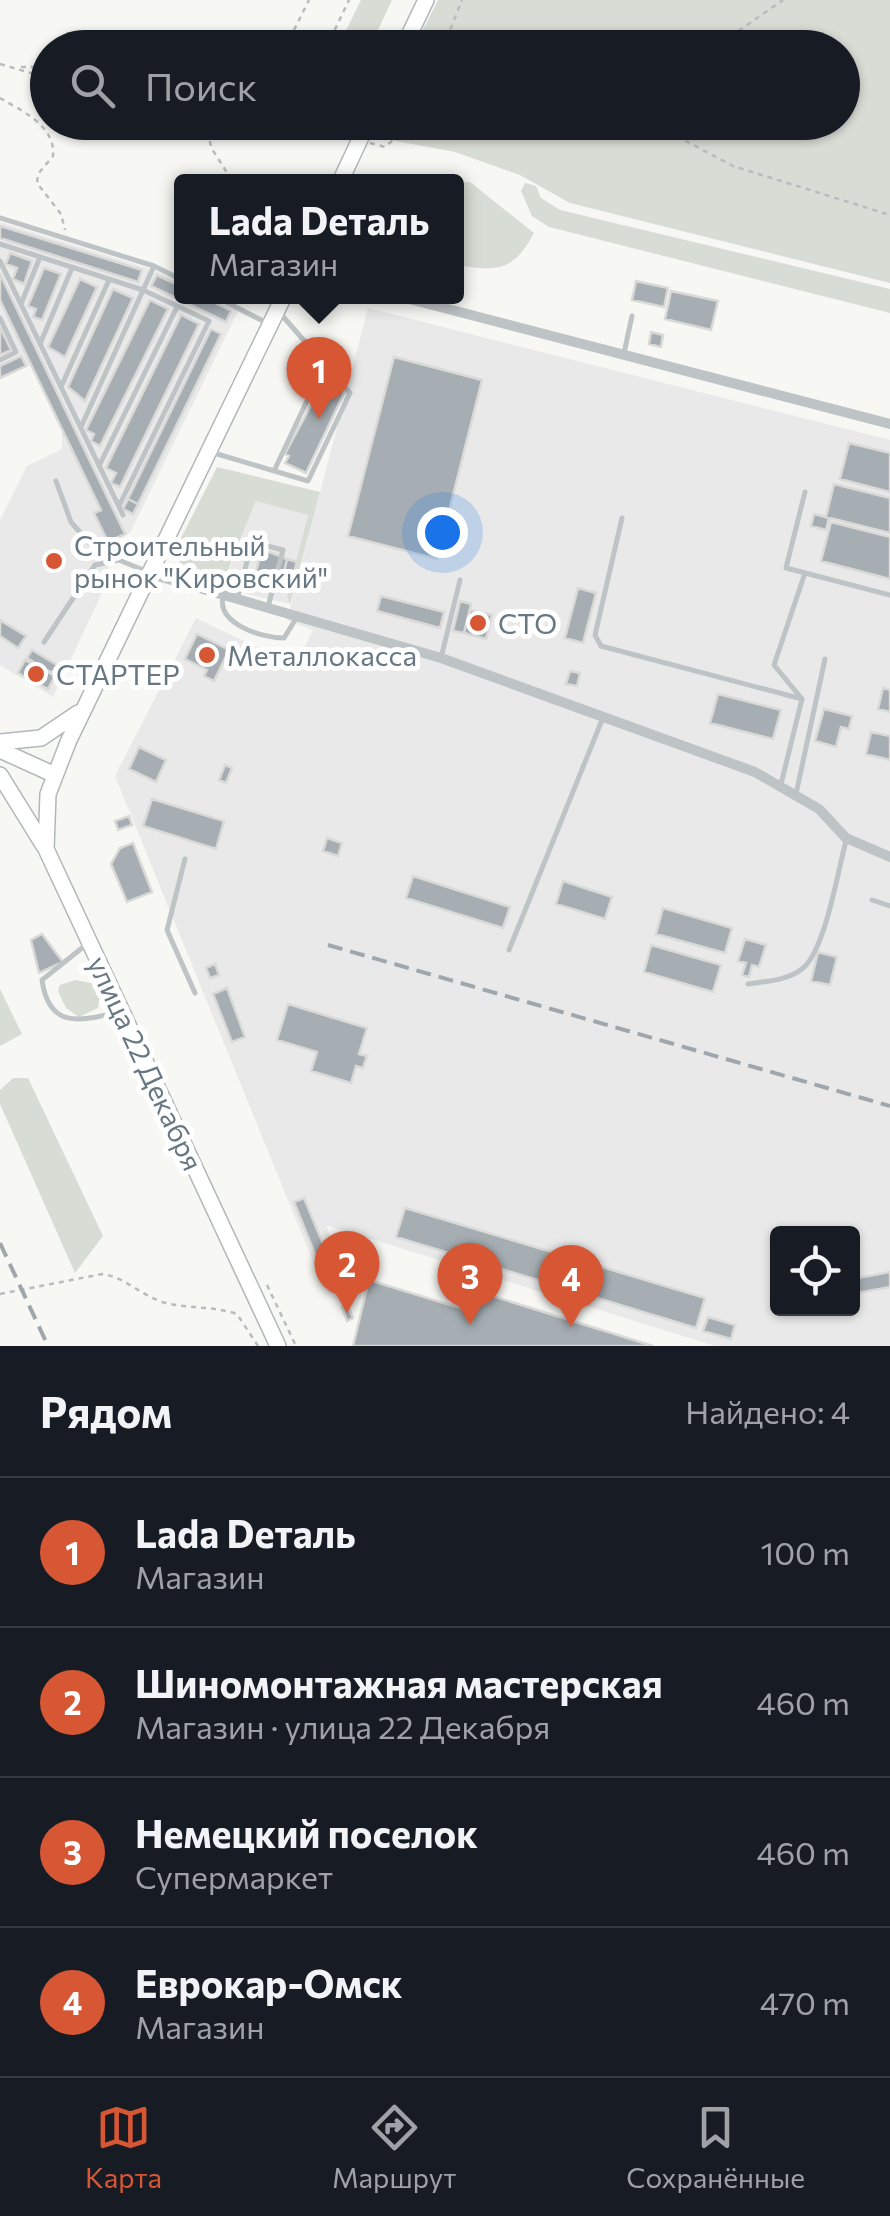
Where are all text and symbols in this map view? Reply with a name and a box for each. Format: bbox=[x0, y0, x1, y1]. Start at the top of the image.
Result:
search box bbox=[30, 30, 860, 140]
icon: search bbox=[65, 58, 120, 113]
text: Поиск bbox=[145, 62, 257, 109]
popup bbox=[174, 174, 464, 304]
text: Lada Dеталь bbox=[209, 196, 429, 243]
text: Магазин bbox=[209, 243, 338, 283]
pin: 1 bbox=[286, 336, 352, 419]
your location bbox=[417, 507, 468, 558]
place label: Строительный рынок "Кировский" bbox=[74, 528, 328, 594]
marker: Строительный рынок "Кировский" bbox=[43, 550, 65, 572]
place label: СТО bbox=[498, 606, 557, 640]
marker: СТО bbox=[467, 612, 489, 634]
place label: Металлокасса bbox=[227, 638, 417, 672]
marker: Металлокасса bbox=[196, 644, 218, 666]
place label: СТАРТЕР bbox=[56, 657, 180, 691]
marker: СТАРТЕР bbox=[25, 663, 47, 685]
street label: улица 22 Декабря bbox=[81, 950, 211, 1176]
map controls bbox=[770, 1226, 860, 1316]
button: locate bbox=[770, 1226, 860, 1316]
pin: 2 bbox=[314, 1230, 380, 1313]
pin: 3 bbox=[438, 1242, 502, 1325]
pin: 4 bbox=[538, 1244, 604, 1327]
text: Рядом bbox=[40, 1385, 172, 1437]
text: Найдено: 4 bbox=[685, 1391, 850, 1431]
text: Lada Dеталь bbox=[135, 1509, 356, 1556]
text: 1 bbox=[65, 1532, 80, 1572]
text: 100 m bbox=[761, 1532, 850, 1572]
text: Магазин bbox=[135, 1556, 265, 1596]
text: Шиномонтажная мастерская bbox=[135, 1659, 663, 1706]
text: 2 bbox=[63, 1682, 82, 1722]
text: 460 m bbox=[756, 1682, 850, 1722]
text: Магазин · улица 22 Декабря bbox=[135, 1706, 550, 1746]
text: Немецкий поселок bbox=[135, 1809, 478, 1856]
text: 3 bbox=[63, 1832, 82, 1872]
text: 460 m bbox=[756, 1832, 850, 1872]
text: Супермаркет bbox=[135, 1856, 333, 1896]
text: Еврокар-Омск bbox=[135, 1959, 403, 2006]
text: 4 bbox=[63, 1982, 82, 2022]
text: 470 m bbox=[760, 1982, 850, 2022]
text: Магазин bbox=[135, 2006, 265, 2046]
tab: Карта bbox=[85, 2100, 162, 2194]
tab: Маршрут bbox=[332, 2100, 456, 2194]
tab: Сохранённые bbox=[626, 2100, 805, 2194]

